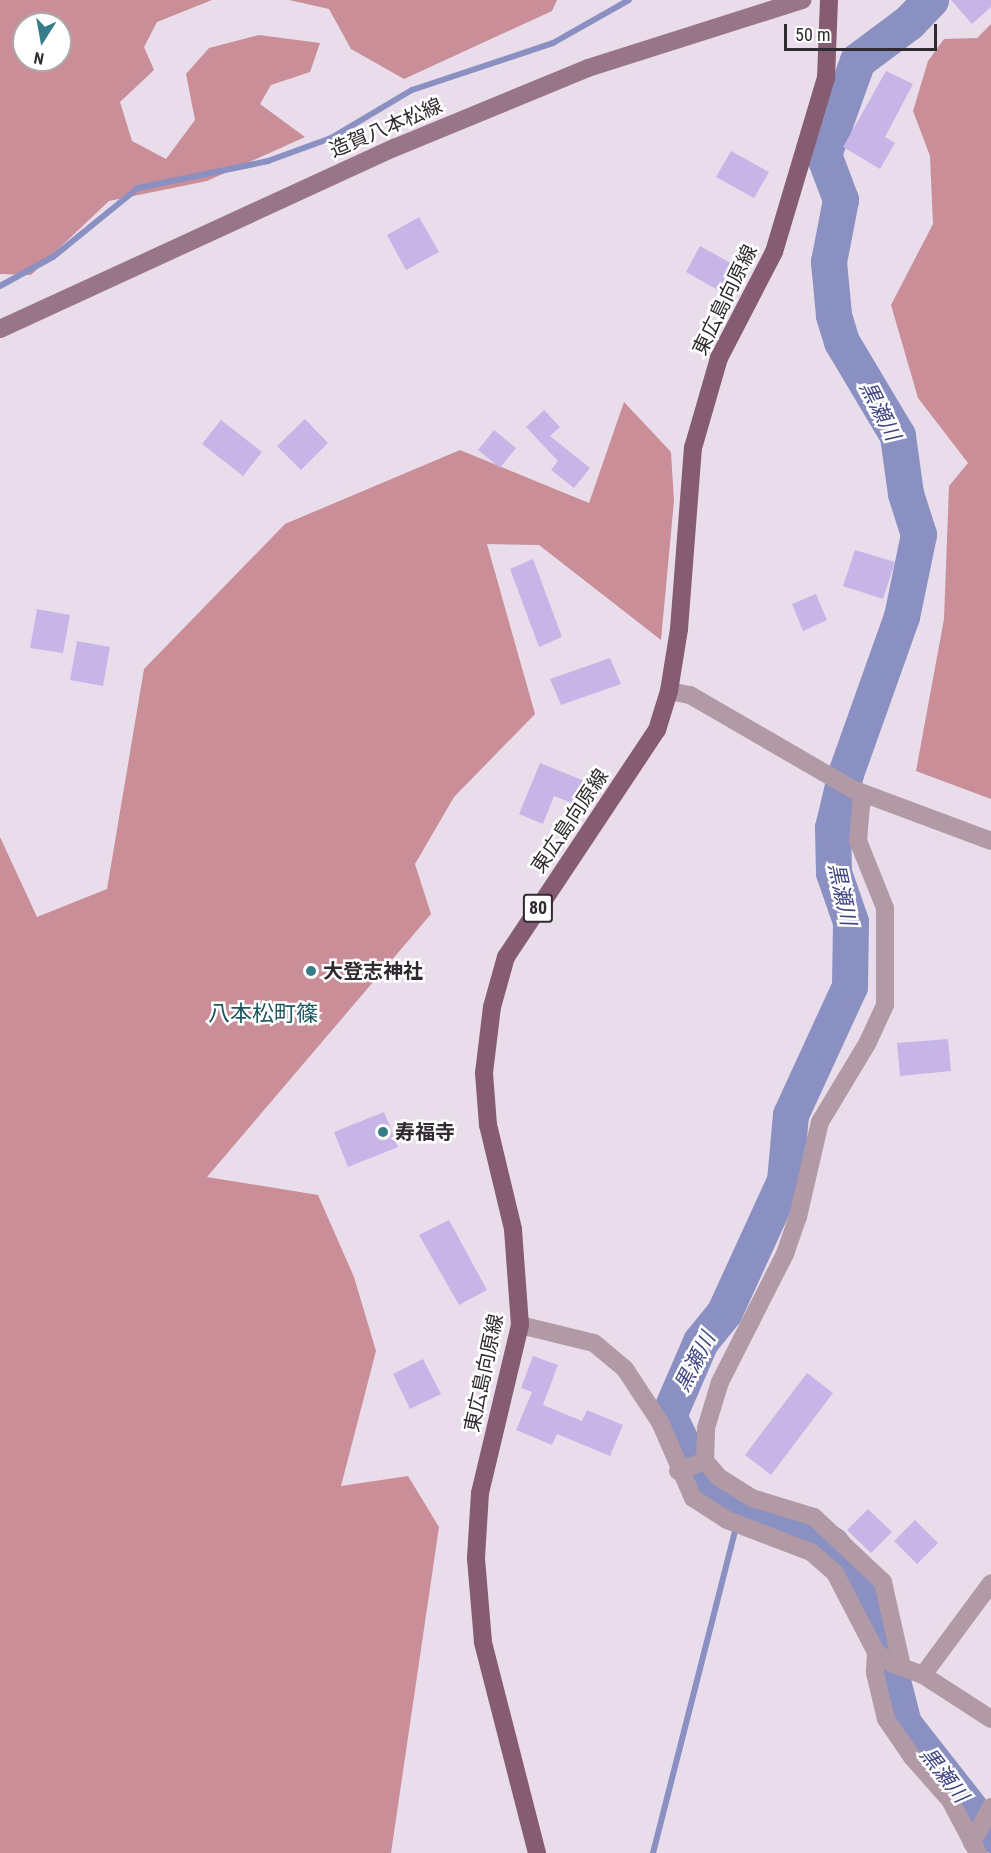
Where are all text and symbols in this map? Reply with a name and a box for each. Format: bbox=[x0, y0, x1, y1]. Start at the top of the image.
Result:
north arrow bbox=[12, 12, 72, 72]
scale bar bbox=[787, 12, 940, 50]
text: 50 m bbox=[795, 24, 830, 45]
text: N bbox=[32, 48, 45, 68]
street label: 造賀八本松線 bbox=[326, 94, 446, 162]
street label: 東広島向原線 bbox=[688, 241, 762, 359]
water label: 黒瀬川 bbox=[854, 377, 906, 445]
street label: 東広島向原線 bbox=[527, 765, 613, 877]
water label: 黒瀬川 bbox=[823, 861, 861, 927]
road number: 80 bbox=[522, 893, 554, 923]
place label: 大登志神社 bbox=[323, 959, 423, 983]
marker: 大登志神社 bbox=[304, 964, 318, 978]
district label: 八本松町篠 bbox=[208, 1001, 318, 1027]
place label: 寿福寺 bbox=[395, 1120, 455, 1144]
marker: 寿福寺 bbox=[376, 1125, 390, 1139]
street label: 東広島向原線 bbox=[460, 1312, 508, 1434]
water label: 黒瀬川 bbox=[669, 1328, 721, 1396]
water label: 黒瀬川 bbox=[915, 1742, 973, 1808]

